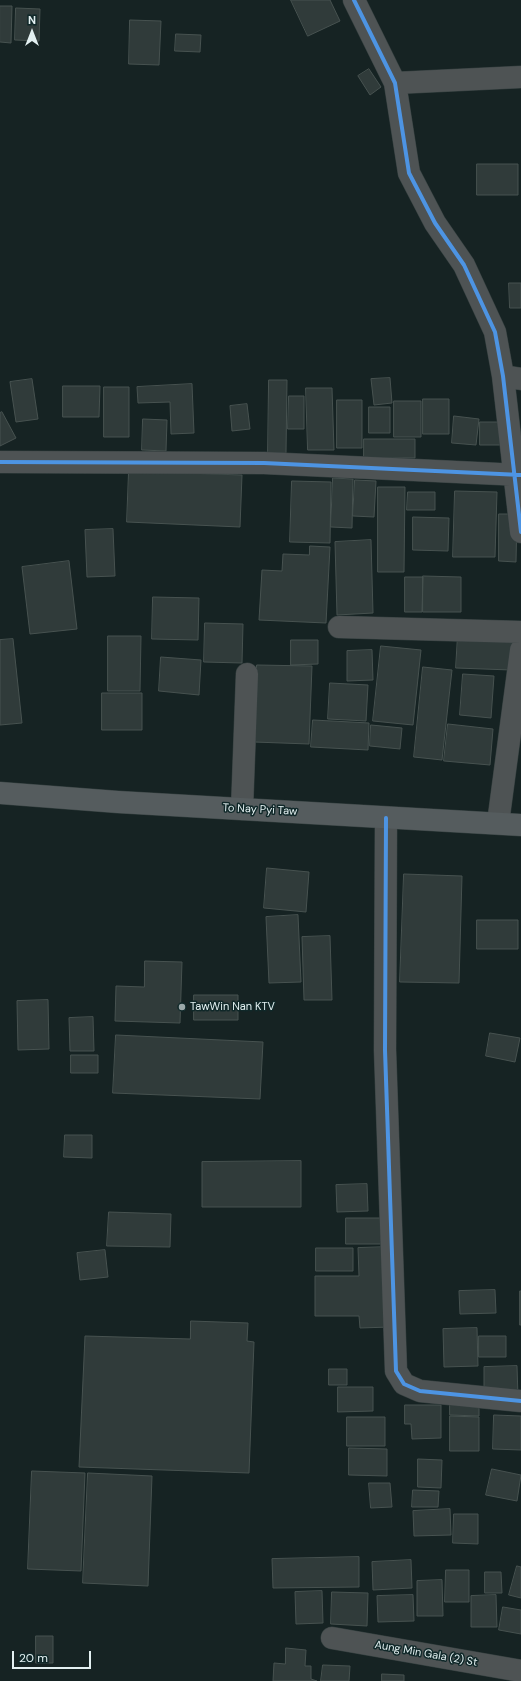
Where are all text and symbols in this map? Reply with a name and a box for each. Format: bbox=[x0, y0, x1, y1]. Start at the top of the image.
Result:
north arrow bbox=[12, 12, 52, 52]
text: N bbox=[28, 13, 36, 27]
street label: To Nay Pyi Taw bbox=[222, 801, 298, 819]
place label: TawWin Nan KTV bbox=[190, 1000, 275, 1014]
marker: TawWin Nan KTV bbox=[177, 1002, 187, 1012]
street label: Aung Min Gala (2) St bbox=[374, 1638, 478, 1670]
scale bar bbox=[14, 1643, 93, 1669]
text: 20 m bbox=[19, 1650, 48, 1666]

